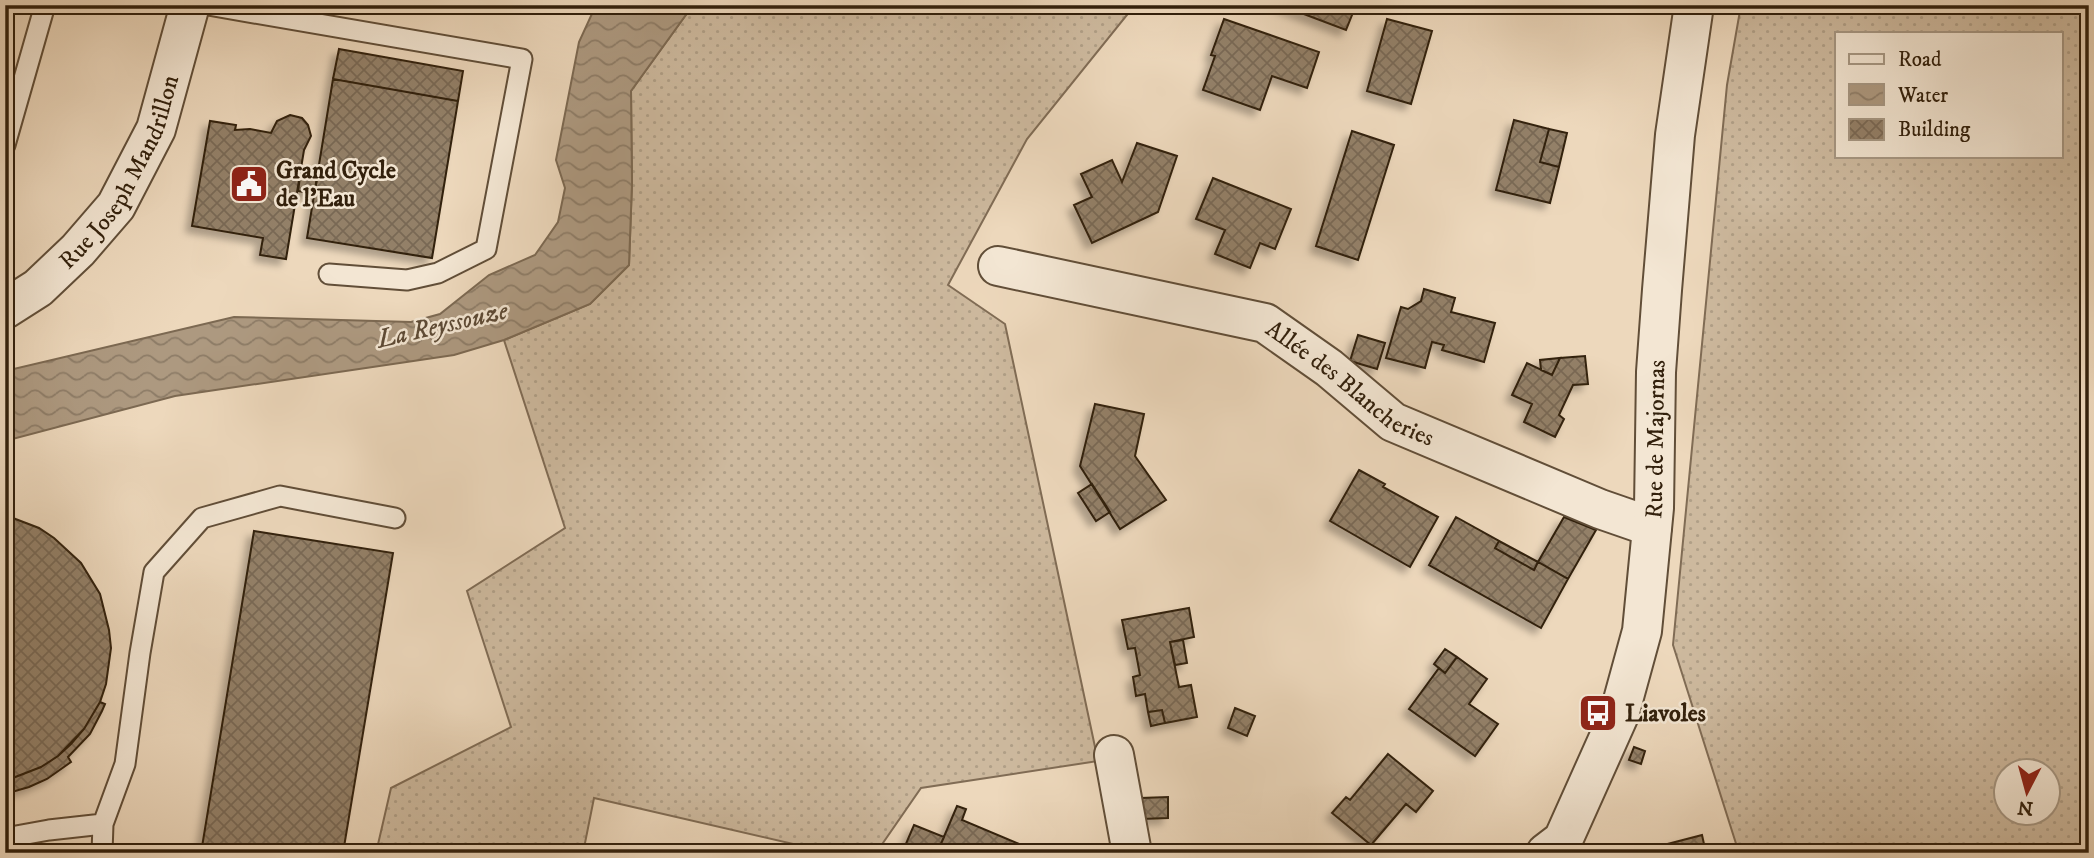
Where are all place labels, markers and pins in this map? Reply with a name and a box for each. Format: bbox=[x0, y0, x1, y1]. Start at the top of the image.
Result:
place label: Grand Cycle de l'Eau bbox=[276, 156, 396, 214]
public building icon: Grand Cycle de l'Eau bbox=[228, 163, 270, 205]
bus stop icon: Liavoles bbox=[1577, 692, 1619, 734]
place label: Liavoles bbox=[1625, 699, 1706, 729]

